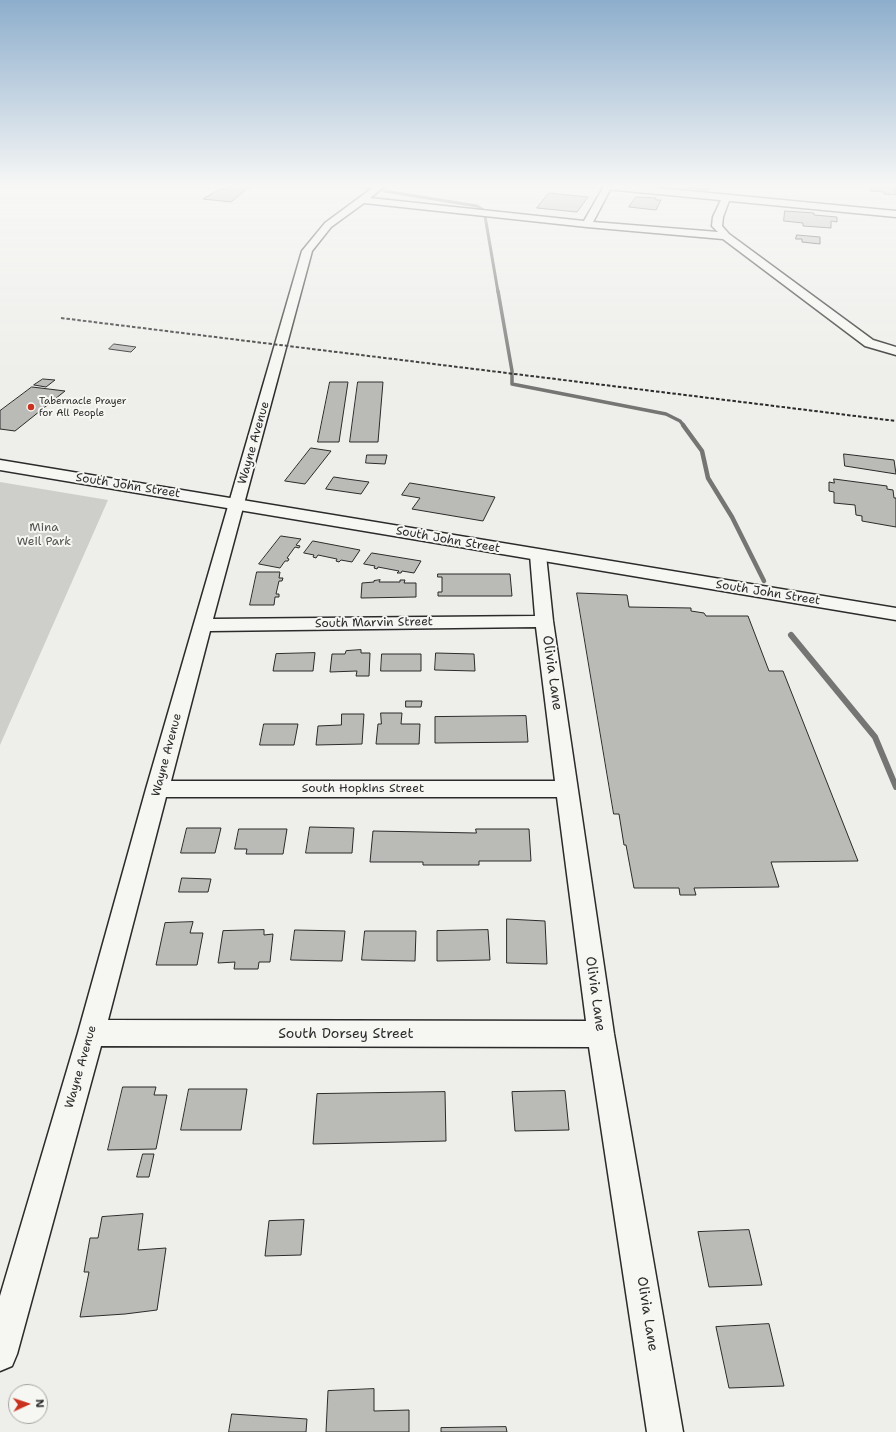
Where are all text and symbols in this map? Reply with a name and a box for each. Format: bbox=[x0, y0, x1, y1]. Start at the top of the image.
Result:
place label: Tabernacle Prayer for All People bbox=[39, 395, 127, 418]
street label: Wayne Avenue bbox=[235, 400, 273, 486]
marker: Tabernacle Prayer for All People bbox=[26, 402, 36, 412]
street label: South John Street bbox=[75, 471, 181, 501]
park label: Mina Weil Park bbox=[17, 521, 71, 549]
street label: South John Street bbox=[395, 524, 501, 556]
street label: South John Street bbox=[715, 578, 821, 608]
street label: South Marvin Street bbox=[315, 615, 433, 631]
street label: Olivia Lane bbox=[538, 634, 566, 712]
street label: Wayne Avenue bbox=[149, 712, 185, 798]
street label: South Hopkins Street bbox=[302, 782, 424, 796]
street label: Olivia Lane bbox=[581, 955, 609, 1033]
street label: Wayne Avenue bbox=[62, 1024, 100, 1110]
street label: South Dorsey Street bbox=[278, 1026, 414, 1042]
street label: Olivia Lane bbox=[633, 1275, 661, 1353]
north arrow bbox=[8, 1384, 48, 1424]
text: N bbox=[32, 1399, 47, 1408]

